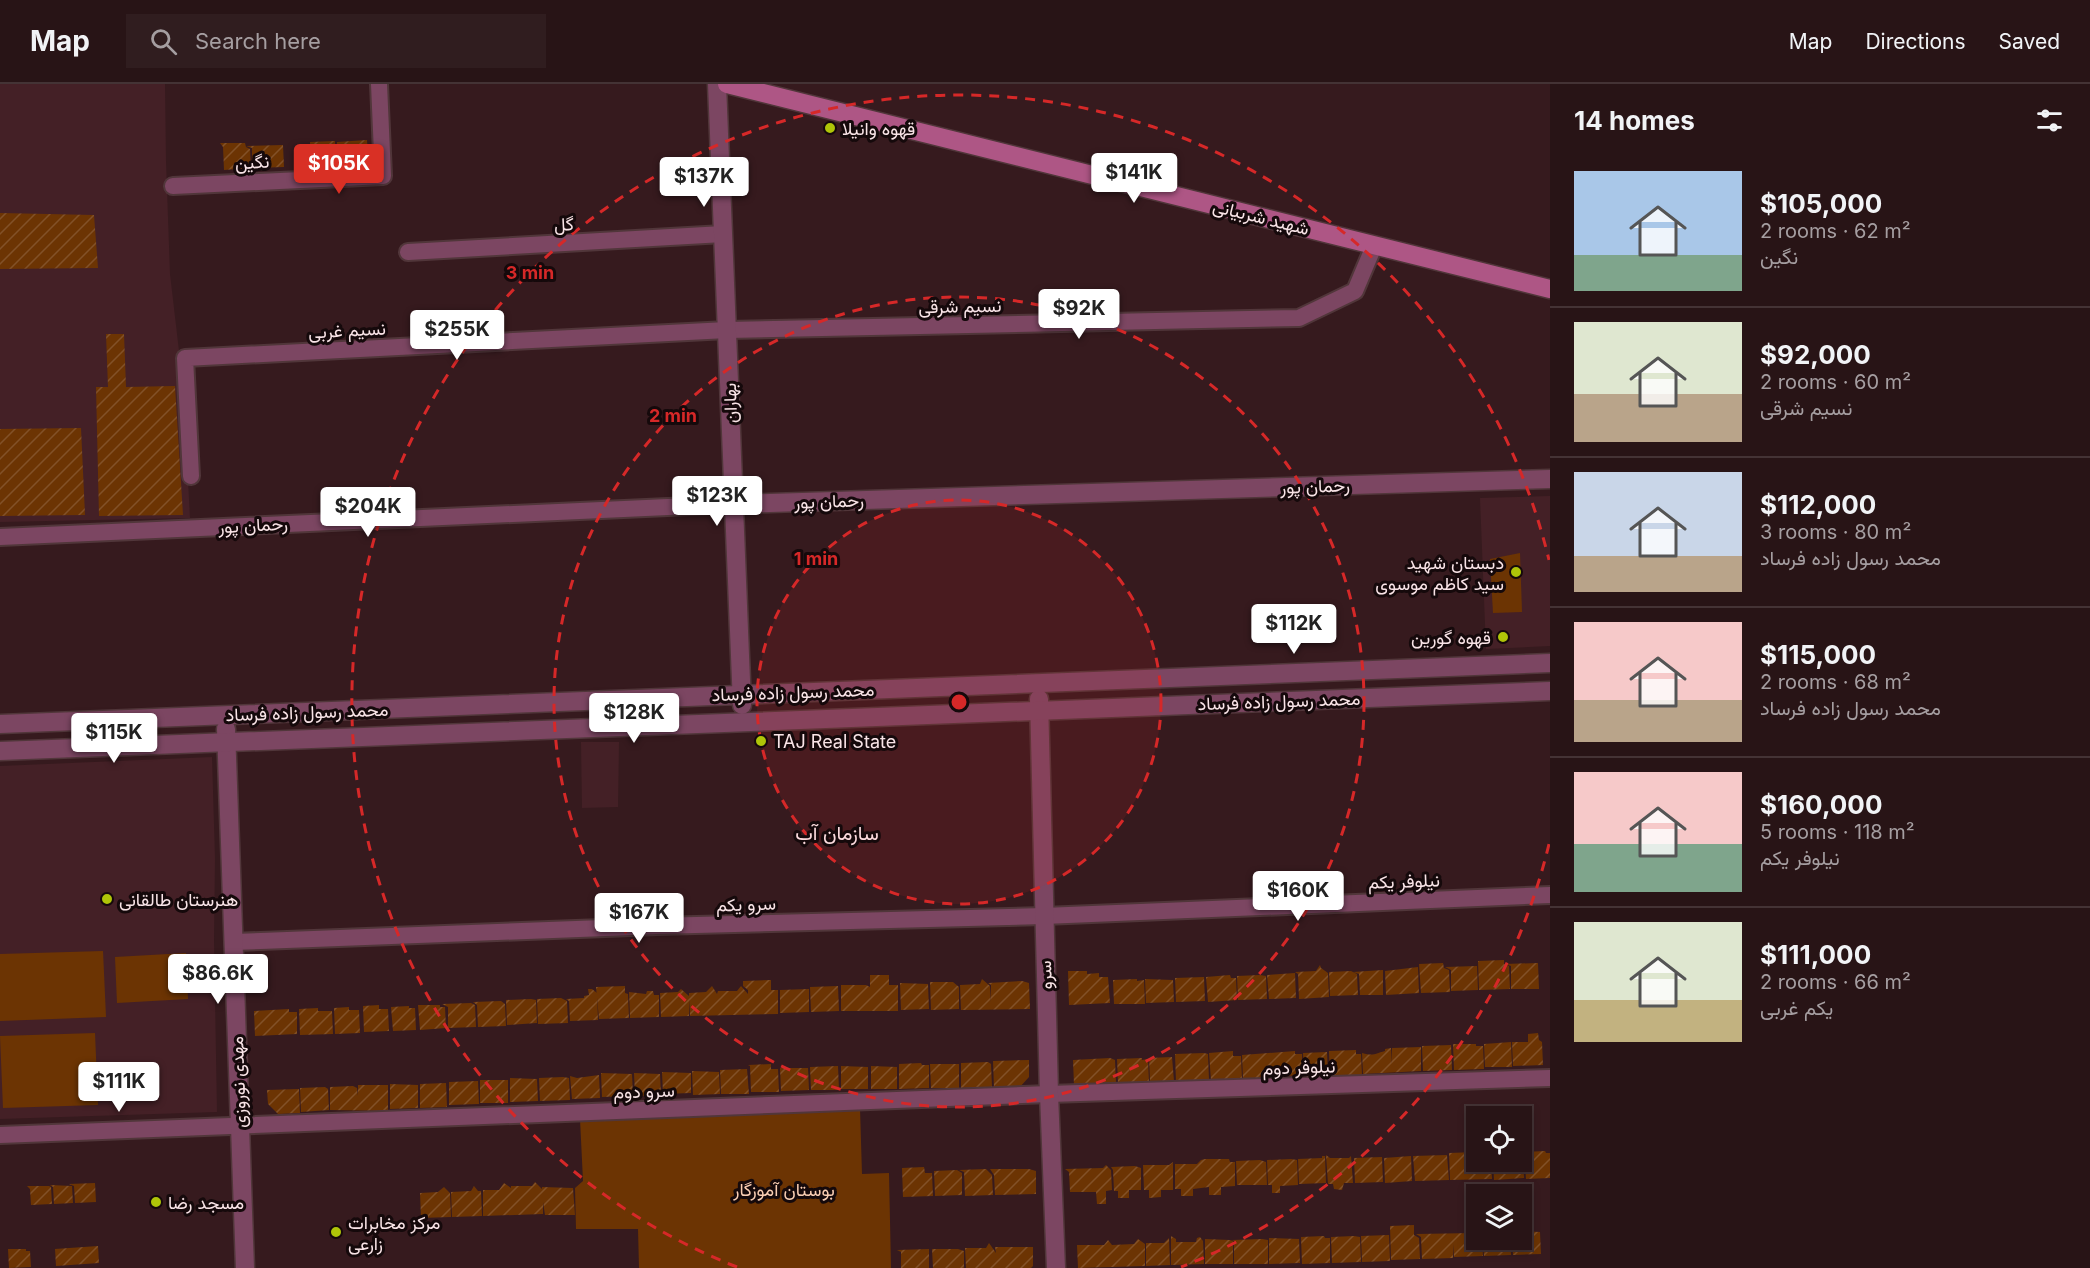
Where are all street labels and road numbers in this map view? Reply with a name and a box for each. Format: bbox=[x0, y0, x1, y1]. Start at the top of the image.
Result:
street label: نگین bbox=[234, 151, 270, 174]
street label: شهید شربیانی bbox=[1210, 195, 1311, 240]
street label: گل bbox=[553, 213, 575, 236]
street label: نسیم شرقی bbox=[918, 295, 1002, 319]
street label: نسیم غربی bbox=[308, 317, 387, 345]
street label: بهاران bbox=[719, 382, 742, 423]
street label: رحمان پور bbox=[1279, 474, 1350, 500]
street label: رحمان پور bbox=[793, 489, 864, 515]
street label: رحمان پور bbox=[217, 513, 289, 539]
street label: محمد رسول زاده فرساد bbox=[711, 679, 875, 706]
street label: محمد رسول زاده فرساد bbox=[1197, 688, 1361, 715]
street label: محمد رسول زاده فرساد bbox=[225, 699, 389, 726]
street label: نیلوفر یکم bbox=[1368, 869, 1440, 895]
street label: سرو یکم bbox=[716, 892, 776, 918]
street label: سرو bbox=[1034, 960, 1057, 990]
street label: مهدی نوروزی bbox=[226, 1036, 251, 1128]
street label: نیلوفر دوم bbox=[1262, 1055, 1336, 1081]
street label: سرو دوم bbox=[613, 1079, 675, 1105]

